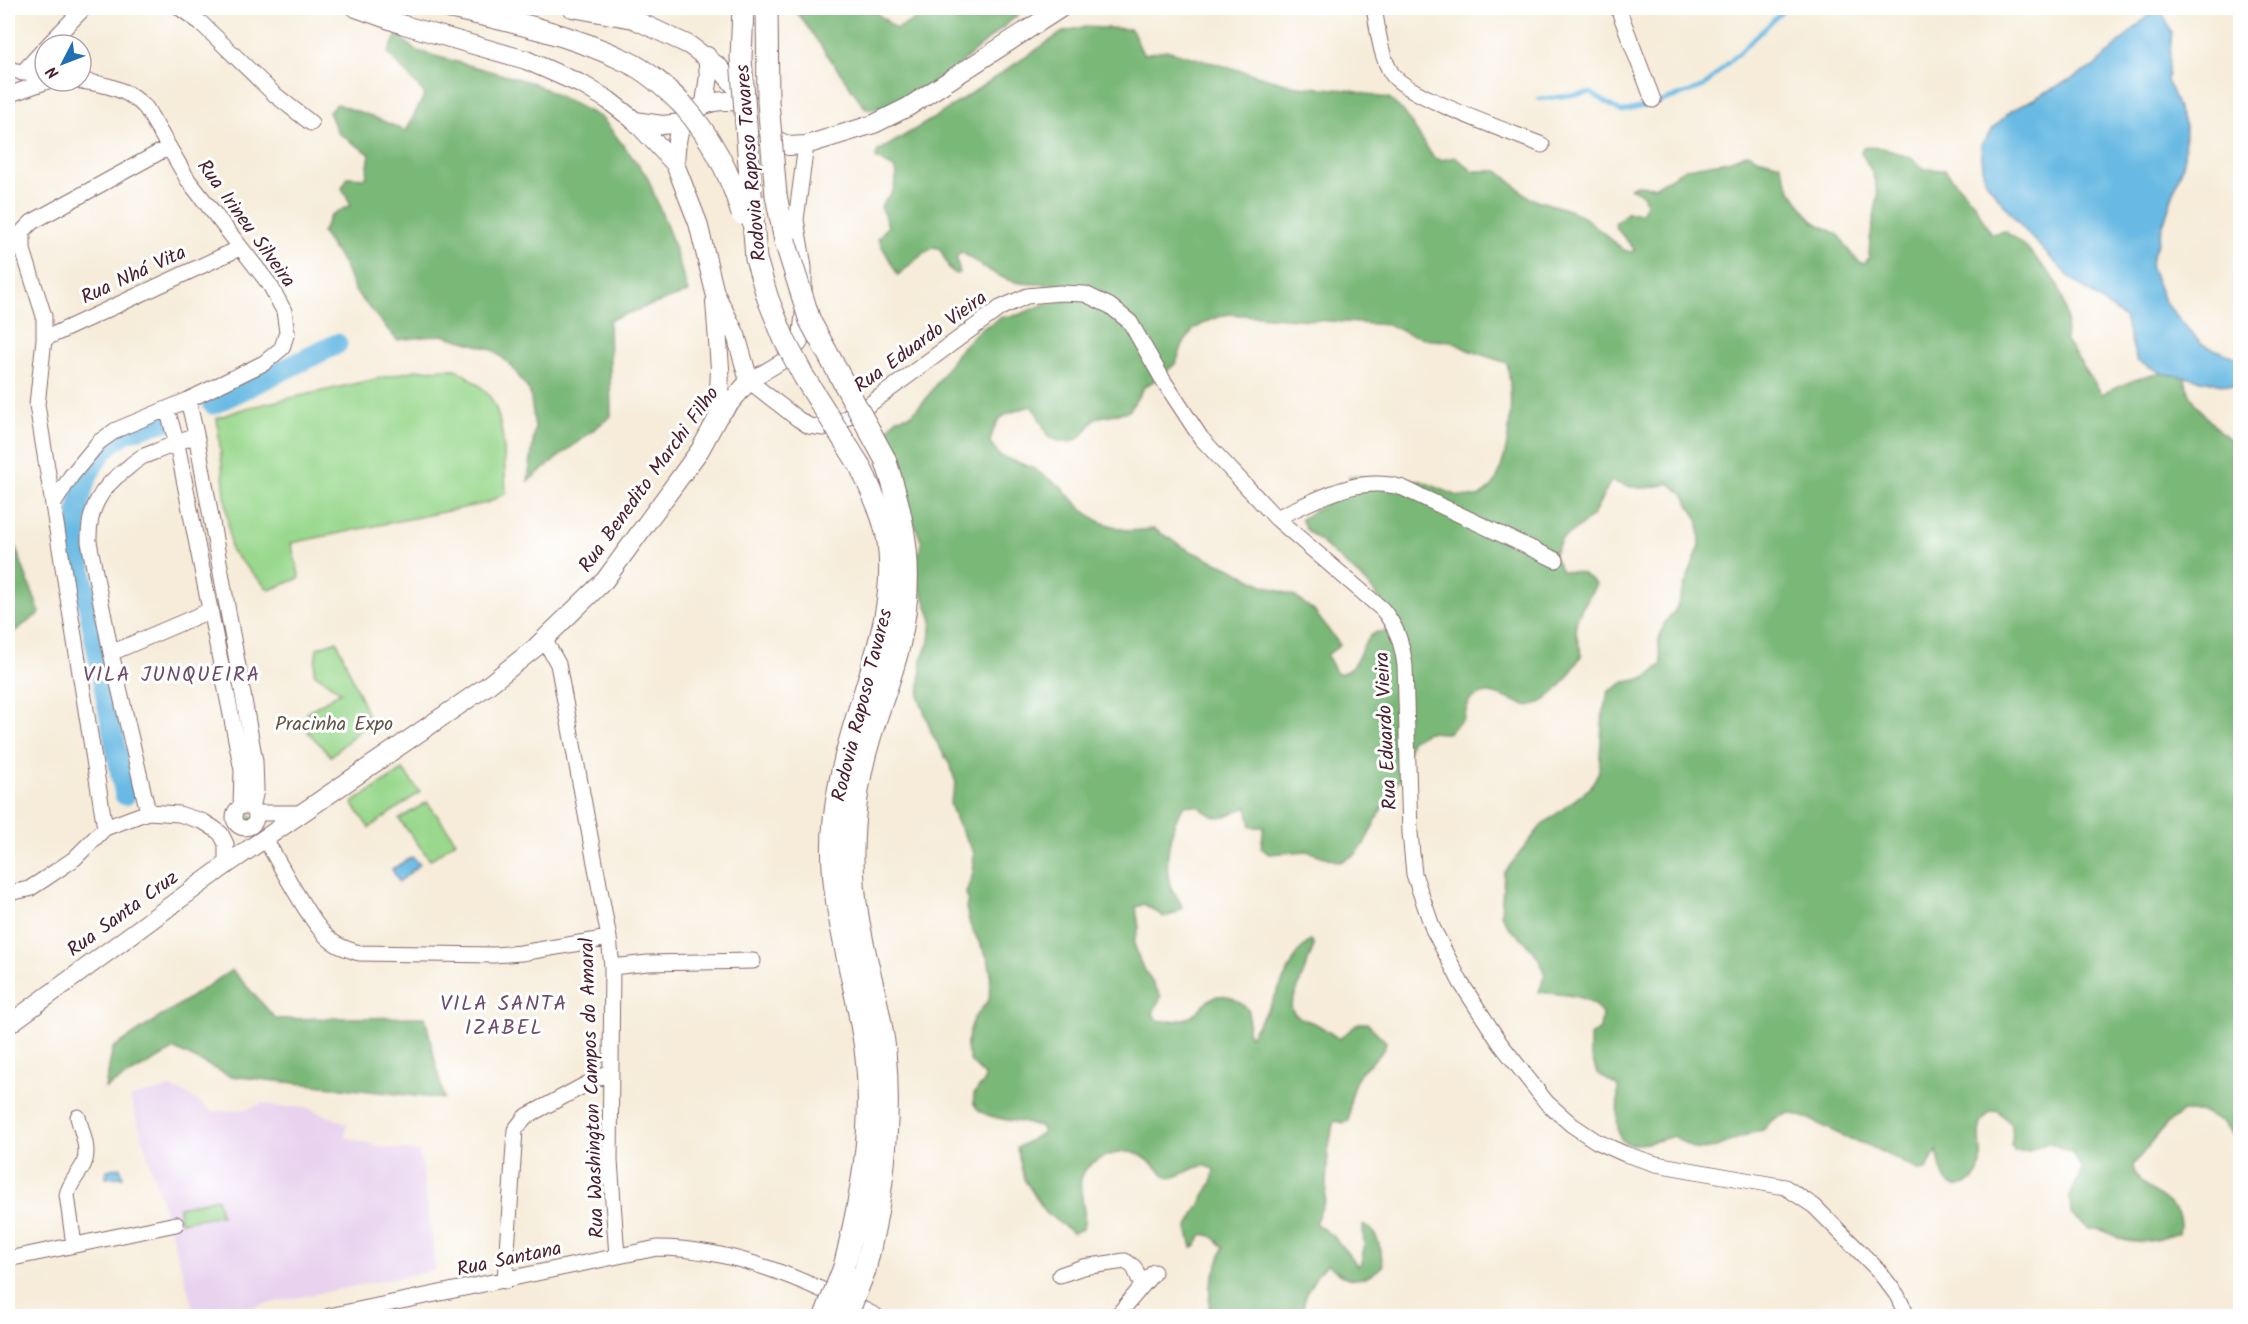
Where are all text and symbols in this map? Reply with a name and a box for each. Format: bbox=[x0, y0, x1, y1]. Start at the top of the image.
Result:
north arrow bbox=[33, 33, 93, 93]
text: N bbox=[40, 60, 66, 84]
street label: Rodovia Raposo Tavares bbox=[727, 62, 777, 263]
street label: Rua Irineu Silveira bbox=[188, 153, 303, 295]
street label: Rua Nhá Vita bbox=[76, 237, 192, 314]
street label: Rua Eduardo Vieira bbox=[848, 283, 995, 402]
street label: Rua Benedito Marchi Filho bbox=[571, 380, 728, 580]
street label: Rodovia Raposo Tavares bbox=[824, 605, 902, 805]
street label: Rua Eduardo Vieira bbox=[1367, 651, 1407, 811]
district label: VILA JUNQUEIRA bbox=[83, 659, 261, 692]
park label: Pracinha Expo bbox=[275, 709, 393, 741]
street label: Rua Santa Cruz bbox=[61, 863, 186, 966]
street label: Rua Washington Campos do Amaral bbox=[572, 937, 614, 1239]
district label: VILA SANTA IZABEL bbox=[440, 988, 568, 1045]
street label: Rua Santana bbox=[454, 1233, 565, 1287]

